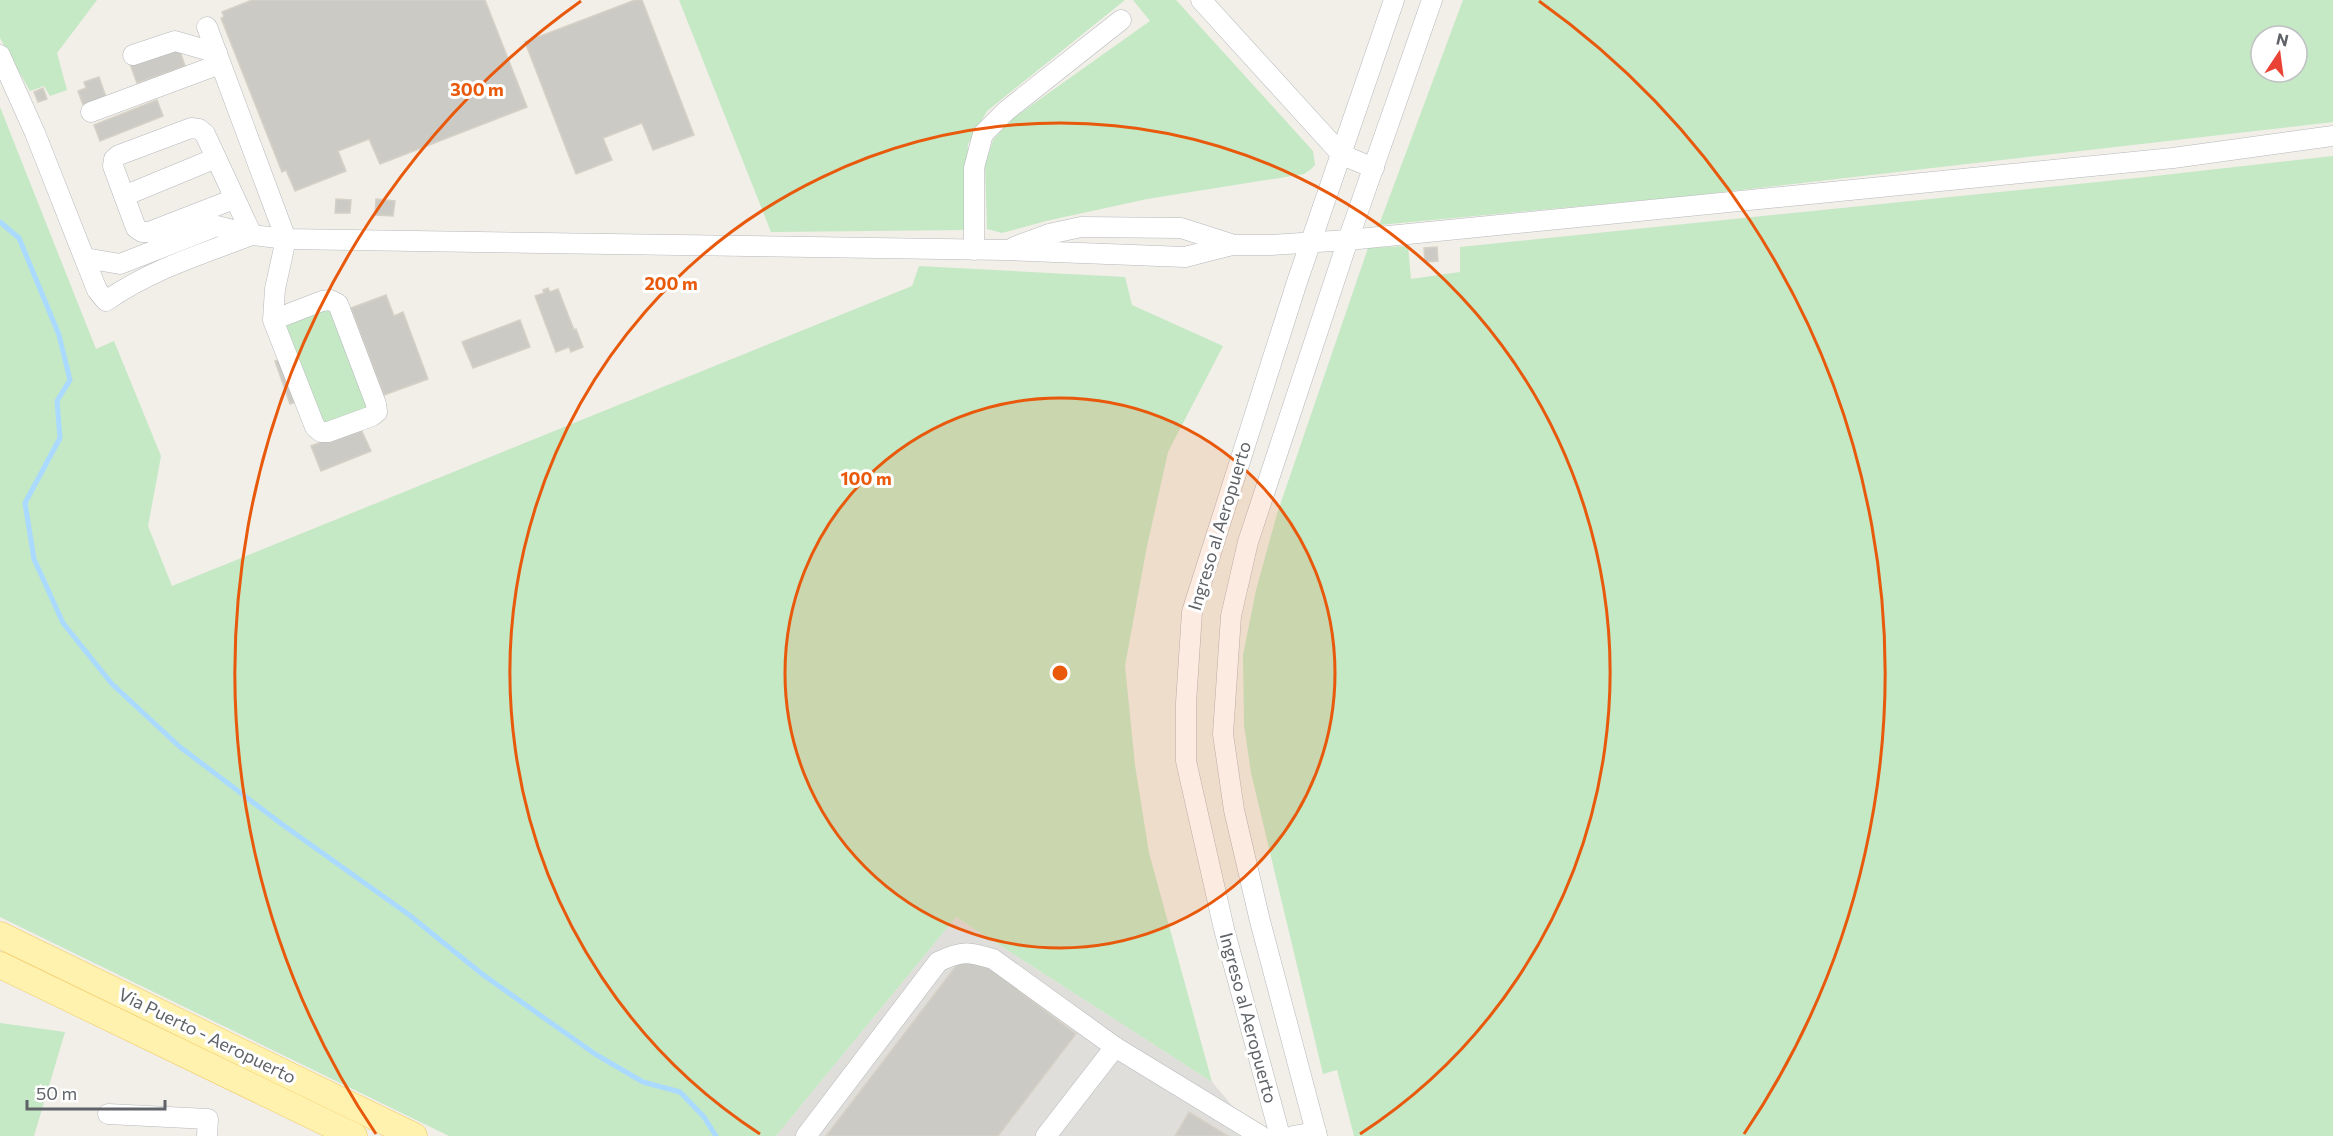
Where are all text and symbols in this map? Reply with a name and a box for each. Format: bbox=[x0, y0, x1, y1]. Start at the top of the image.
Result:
north arrow bbox=[2249, 24, 2309, 84]
text: N bbox=[2275, 28, 2290, 50]
text: 300 m bbox=[450, 78, 504, 100]
text: 200 m bbox=[644, 272, 698, 294]
street label: Ingreso al Aeropuerto bbox=[1183, 438, 1255, 613]
text: 100 m bbox=[840, 467, 892, 489]
centre of rings bbox=[1050, 663, 1070, 683]
street label: Ingreso al Aeropuerto bbox=[1216, 930, 1282, 1106]
street label: Via Puerto - Aeropuerto bbox=[115, 982, 300, 1088]
scale bar bbox=[27, 1073, 165, 1111]
text: 50 m bbox=[36, 1082, 77, 1104]

